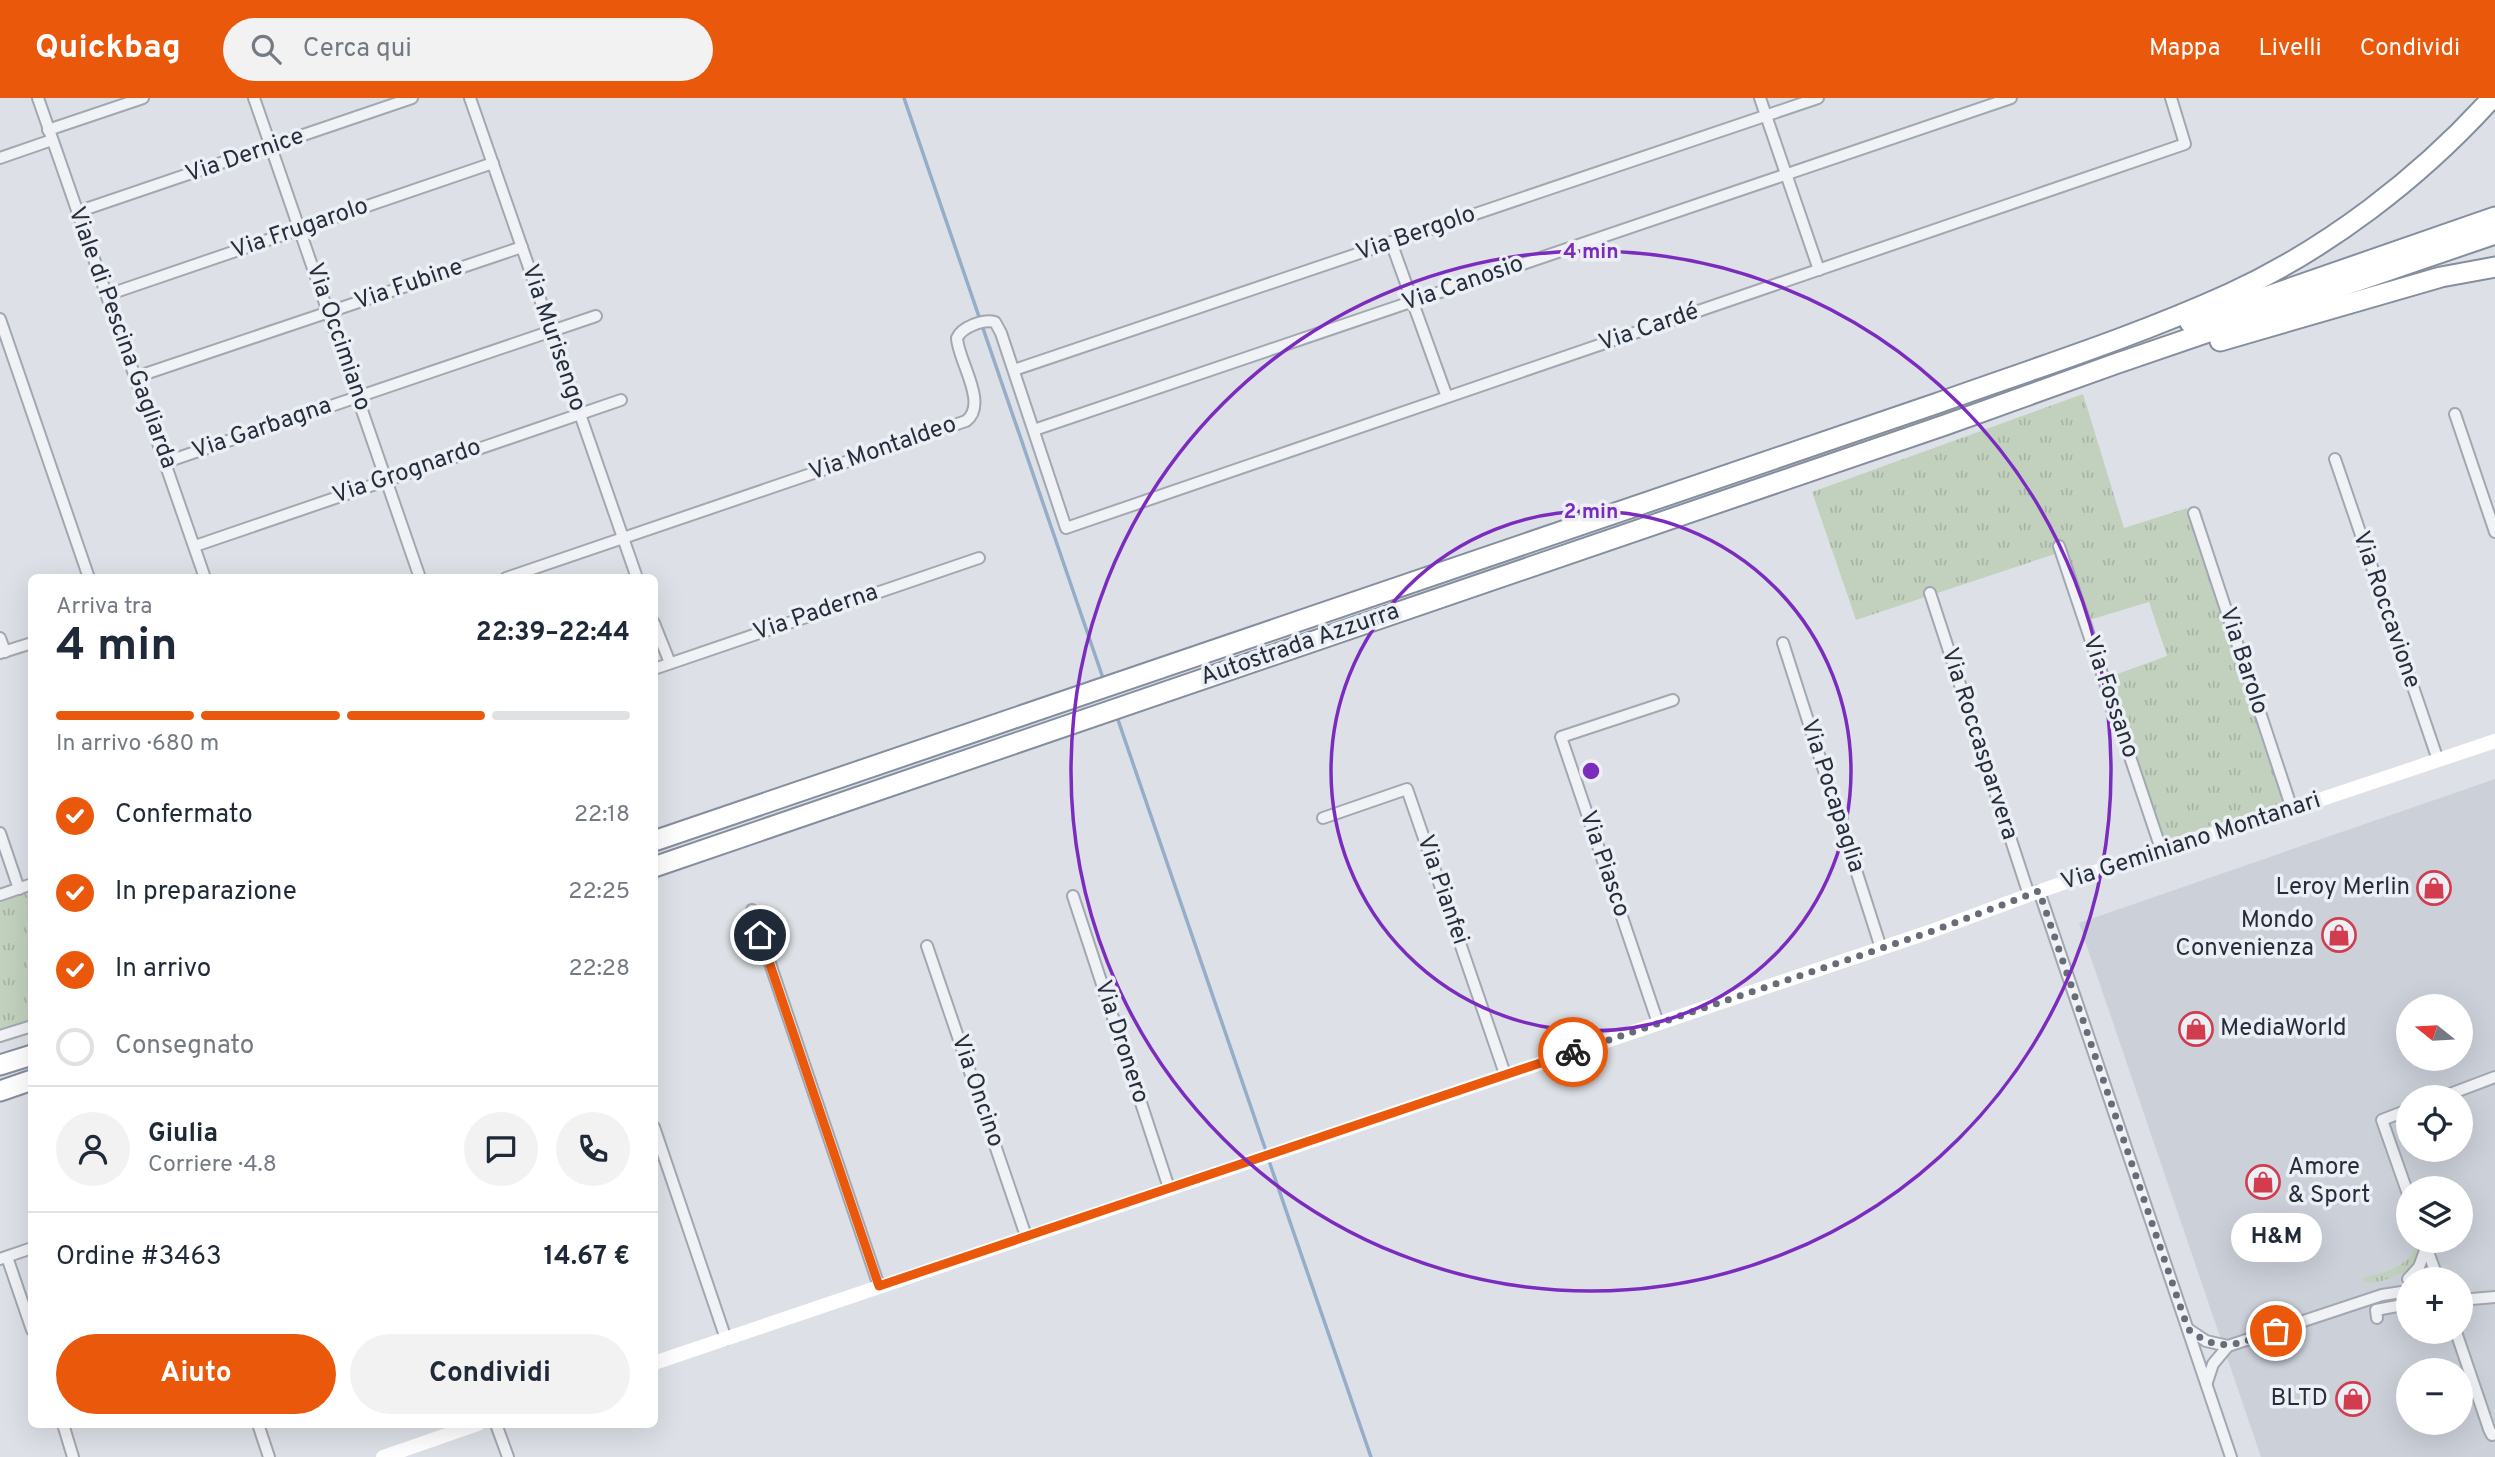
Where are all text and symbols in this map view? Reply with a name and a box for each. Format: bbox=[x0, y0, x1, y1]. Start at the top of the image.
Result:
search box bbox=[223, 18, 713, 81]
text: Quickbag bbox=[35, 28, 181, 70]
icon: search bbox=[247, 30, 285, 68]
text: Cerca qui bbox=[303, 33, 412, 66]
text: Mappa bbox=[2149, 34, 2220, 64]
text: Livelli bbox=[2258, 34, 2322, 64]
text: Condividi bbox=[2360, 34, 2460, 64]
street label: Via Dernice bbox=[182, 122, 308, 190]
street label: Via Frugarolo bbox=[228, 192, 372, 266]
street label: Via Bergolo bbox=[1352, 200, 1480, 268]
street label: Viale di Pescina Gagliarda bbox=[61, 203, 183, 473]
text: 4 min bbox=[1563, 239, 1619, 266]
street label: Via Canosio bbox=[1398, 249, 1528, 319]
street label: Via Fubine bbox=[351, 252, 467, 318]
street label: Via Occimiano bbox=[299, 259, 377, 415]
street label: Via Murisengo bbox=[514, 261, 592, 415]
street label: Via Cardé bbox=[1595, 297, 1703, 359]
street label: Via Garbagna bbox=[188, 391, 336, 467]
street label: Via Montaldeo bbox=[805, 410, 961, 488]
street label: Via Grognardo bbox=[329, 433, 485, 511]
text: 2 min bbox=[1564, 499, 1618, 526]
street label: Via Roccavione bbox=[2345, 528, 2427, 692]
street label: Via Paderna bbox=[750, 578, 882, 648]
text: Arriva tra bbox=[56, 593, 152, 622]
street label: Autostrada Azzurra bbox=[1197, 597, 1403, 693]
street label: Via Barolo bbox=[2212, 604, 2274, 718]
text: 22:39–22:44 bbox=[476, 617, 630, 650]
text: 4 min bbox=[56, 618, 178, 677]
street label: Via Fossano bbox=[2075, 632, 2145, 762]
street label: Via Roccasparvera bbox=[1934, 644, 2024, 844]
street label: Via Pocapaglia bbox=[1793, 716, 1871, 876]
text: In arrivo · 680 m bbox=[56, 730, 219, 759]
centre of rings bbox=[1579, 759, 1603, 783]
street label: Via Geminiano Montanari bbox=[2058, 786, 2324, 898]
icon: check bbox=[56, 797, 94, 835]
text: Confermato bbox=[115, 799, 253, 832]
text: 22:18 bbox=[574, 801, 630, 830]
street label: Via Piasco bbox=[1572, 807, 1636, 921]
street label: Via Pianfei bbox=[1409, 831, 1475, 949]
shop icon: Leroy Merlin bbox=[2415, 869, 2453, 907]
place label: Leroy Merlin bbox=[2275, 873, 2410, 903]
icon: check bbox=[56, 874, 94, 912]
text: In preparazione bbox=[115, 876, 297, 909]
text: 22:25 bbox=[568, 878, 630, 907]
pin bbox=[730, 905, 790, 965]
place label: Mondo Convenienza bbox=[2175, 906, 2314, 964]
icon: home bbox=[741, 916, 779, 954]
shop icon: Mondo Convenienza bbox=[2320, 916, 2358, 954]
icon: check bbox=[56, 951, 94, 989]
text: In arrivo bbox=[115, 953, 211, 986]
text: 22:28 bbox=[569, 955, 630, 984]
street label: Via Dronero bbox=[1087, 977, 1155, 1107]
north arrow bbox=[2396, 994, 2473, 1071]
map controls bbox=[2396, 994, 2473, 1435]
shop icon: MediaWorld bbox=[2177, 1010, 2215, 1048]
place label: MediaWorld bbox=[2220, 1014, 2347, 1044]
courier bbox=[1538, 1017, 1608, 1087]
text: Consegnato bbox=[115, 1030, 254, 1063]
street label: Via Oncino bbox=[944, 1031, 1010, 1151]
icon: bike bbox=[1554, 1033, 1592, 1071]
button: locate bbox=[2396, 1085, 2473, 1162]
button: person bbox=[56, 1112, 130, 1186]
button: chat bbox=[464, 1112, 538, 1186]
button: phone bbox=[556, 1112, 630, 1186]
text: Giulia bbox=[148, 1118, 218, 1151]
text: Corriere · 4.8 bbox=[148, 1151, 277, 1180]
place label: Amore & Sport bbox=[2288, 1153, 2370, 1211]
shop icon: Amore & Sport bbox=[2244, 1163, 2282, 1201]
button: layers bbox=[2396, 1176, 2473, 1253]
callout: H&M bbox=[2230, 1212, 2322, 1261]
text: H&M bbox=[2251, 1223, 2302, 1252]
text: Ordine #3463 bbox=[56, 1241, 222, 1274]
text: 14.67 € bbox=[544, 1241, 630, 1274]
button: + bbox=[2396, 1267, 2473, 1344]
pin bbox=[2246, 1301, 2306, 1361]
icon: bag bbox=[2257, 1312, 2295, 1350]
button: Aiuto bbox=[56, 1334, 336, 1414]
button: Condividi bbox=[350, 1334, 630, 1414]
button: − bbox=[2396, 1358, 2473, 1435]
shop icon: BLTD bbox=[2334, 1380, 2372, 1418]
place label: BLTD bbox=[2271, 1384, 2328, 1414]

